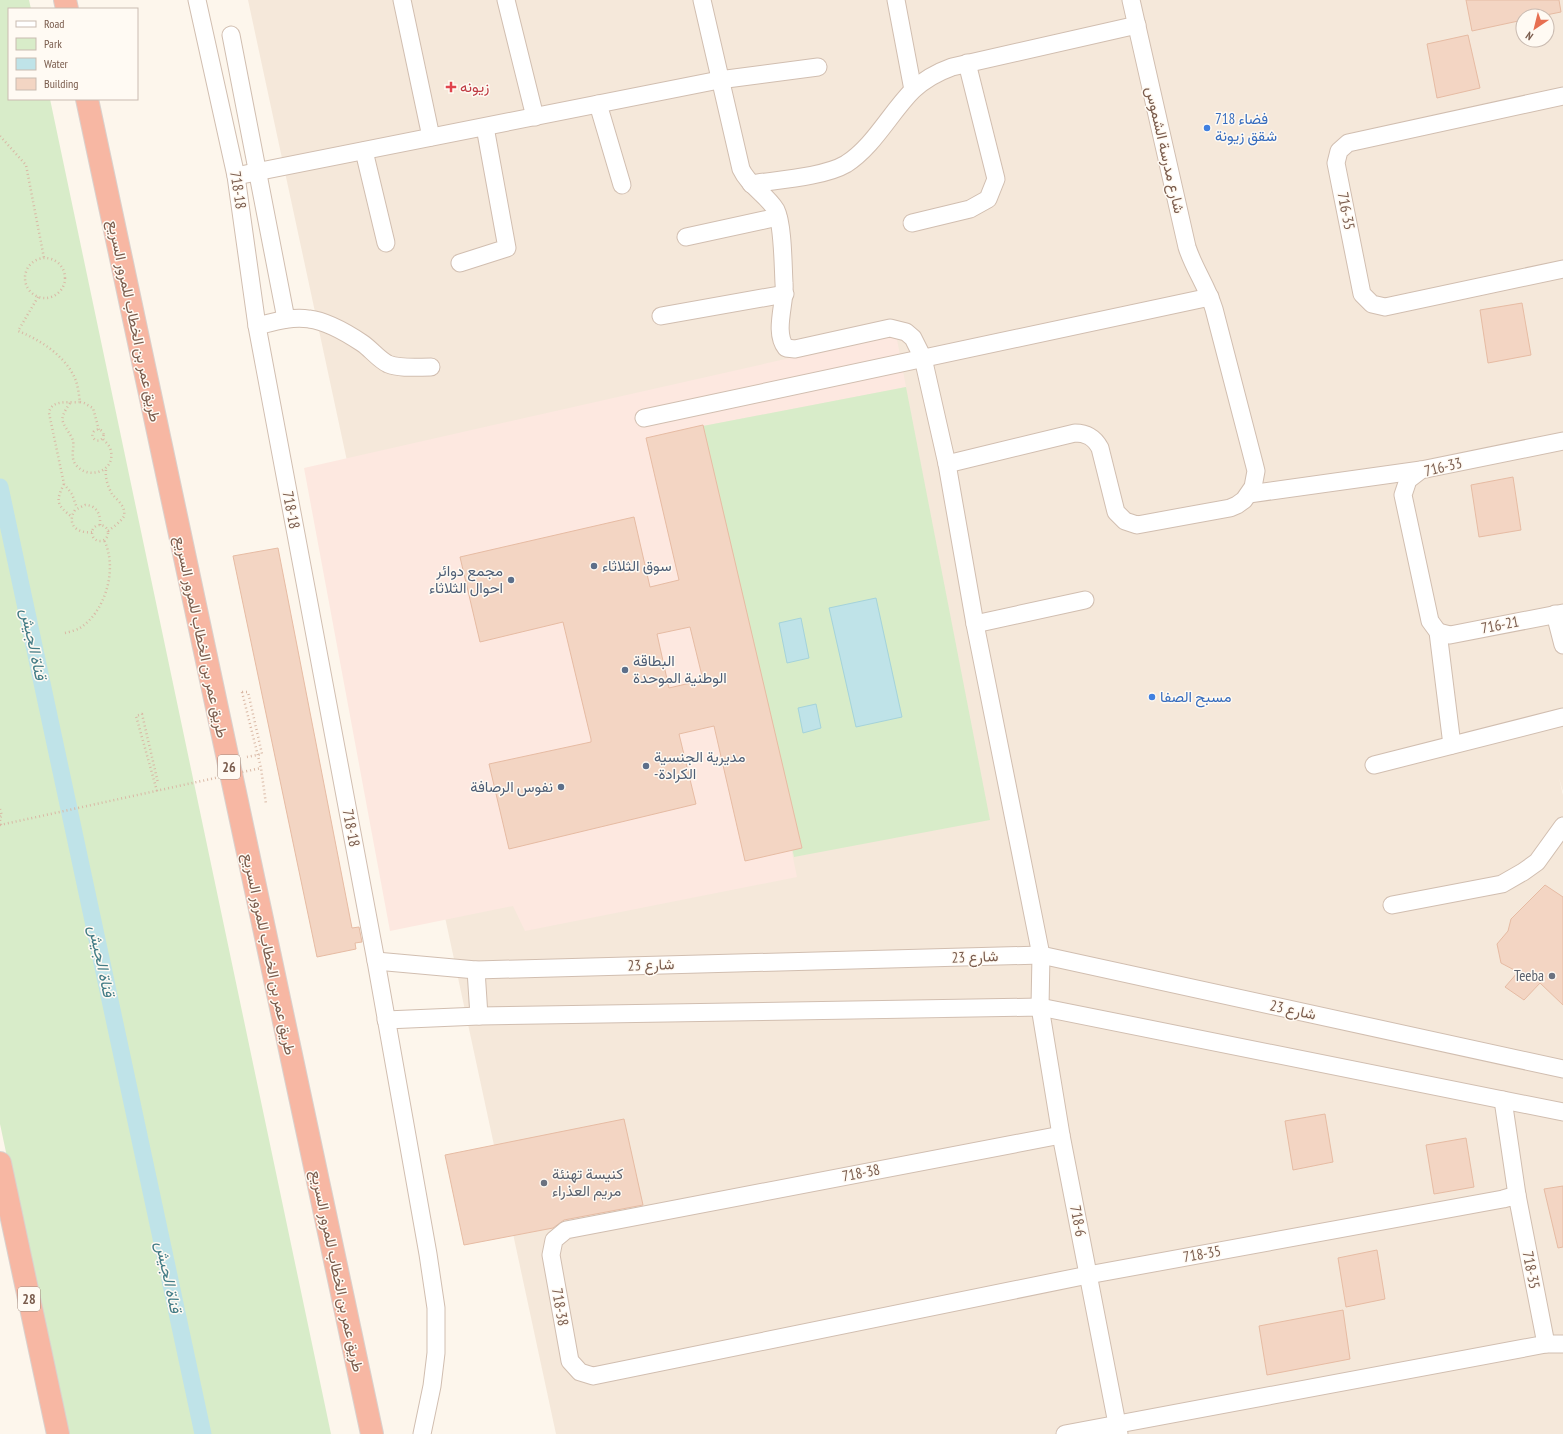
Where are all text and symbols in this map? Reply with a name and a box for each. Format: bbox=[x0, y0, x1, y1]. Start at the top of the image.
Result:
legend bbox=[8, 8, 138, 100]
north arrow bbox=[1515, 8, 1555, 48]
text: Road bbox=[44, 16, 64, 31]
text: N bbox=[1523, 29, 1536, 44]
text: Park bbox=[44, 36, 62, 51]
text: Water bbox=[44, 56, 69, 71]
text: Building bbox=[44, 76, 79, 91]
place label: زيونه bbox=[460, 77, 489, 96]
marker: زيونه bbox=[445, 81, 457, 93]
street label: شارع مدرسة الشموس bbox=[1140, 85, 1189, 216]
place label: فضاء 718 شقق زيونة bbox=[1215, 109, 1277, 146]
marker: فضاء 718 شقق زيونة bbox=[1202, 123, 1212, 133]
street label: 718-18 bbox=[226, 170, 251, 210]
street label: 716-35 bbox=[1334, 190, 1359, 231]
street label: طريق عمر بن الخطاب للمرور السريع bbox=[102, 218, 165, 424]
street label: 716-33 bbox=[1422, 453, 1464, 480]
street label: 718-18 bbox=[279, 489, 304, 530]
street label: طريق عمر بن الخطاب للمرور السريع bbox=[169, 534, 232, 740]
place label: سوق الثلاثاء bbox=[602, 556, 672, 575]
place label: مجمع دوائر احوال الثلاثاء bbox=[429, 561, 503, 597]
marker: سوق الثلاثاء bbox=[589, 561, 599, 571]
marker: مجمع دوائر احوال الثلاثاء bbox=[506, 575, 516, 585]
water label: قناة الجيش bbox=[16, 606, 52, 683]
street label: 716-21 bbox=[1479, 612, 1520, 637]
place label: البطاقة الوطنية الموحدة bbox=[633, 651, 727, 687]
marker: البطاقة الوطنية الموحدة bbox=[620, 665, 630, 675]
place label: مسبح الصفا bbox=[1160, 687, 1231, 708]
marker: مسبح الصفا bbox=[1147, 692, 1157, 702]
place label: مديرية الجنسية -الكرادة bbox=[654, 747, 746, 783]
road number: 26 bbox=[218, 755, 240, 779]
marker: مديرية الجنسية -الكرادة bbox=[641, 761, 651, 771]
place label: نفوس الرصافة bbox=[470, 777, 553, 797]
marker: نفوس الرصافة bbox=[556, 782, 566, 792]
street label: 718-18 bbox=[339, 807, 364, 848]
street label: طريق عمر بن الخطاب للمرور السريع bbox=[237, 851, 300, 1057]
water label: قناة الجيش bbox=[84, 923, 120, 1000]
street label: شارع 23 bbox=[951, 946, 999, 969]
street label: شارع 23 bbox=[627, 954, 675, 977]
place label: Teeba bbox=[1514, 966, 1544, 985]
marker: Teeba bbox=[1547, 971, 1557, 981]
street label: شارع 23 bbox=[1268, 995, 1318, 1026]
street label: 718-38 bbox=[840, 1160, 881, 1185]
place label: كنيسة تهنئة مريم العذراء bbox=[552, 1164, 623, 1201]
street label: طريق عمر بن الخطاب للمرور السريع bbox=[305, 1168, 368, 1374]
marker: كنيسة تهنئة مريم العذراء bbox=[539, 1178, 549, 1188]
street label: 718-6 bbox=[1066, 1204, 1091, 1238]
water label: قناة الجيش bbox=[151, 1239, 187, 1316]
street label: 718-35 bbox=[1181, 1241, 1222, 1266]
street label: 718-35 bbox=[1519, 1249, 1544, 1290]
street label: 718-38 bbox=[548, 1286, 573, 1327]
road number: 28 bbox=[18, 1287, 40, 1311]

